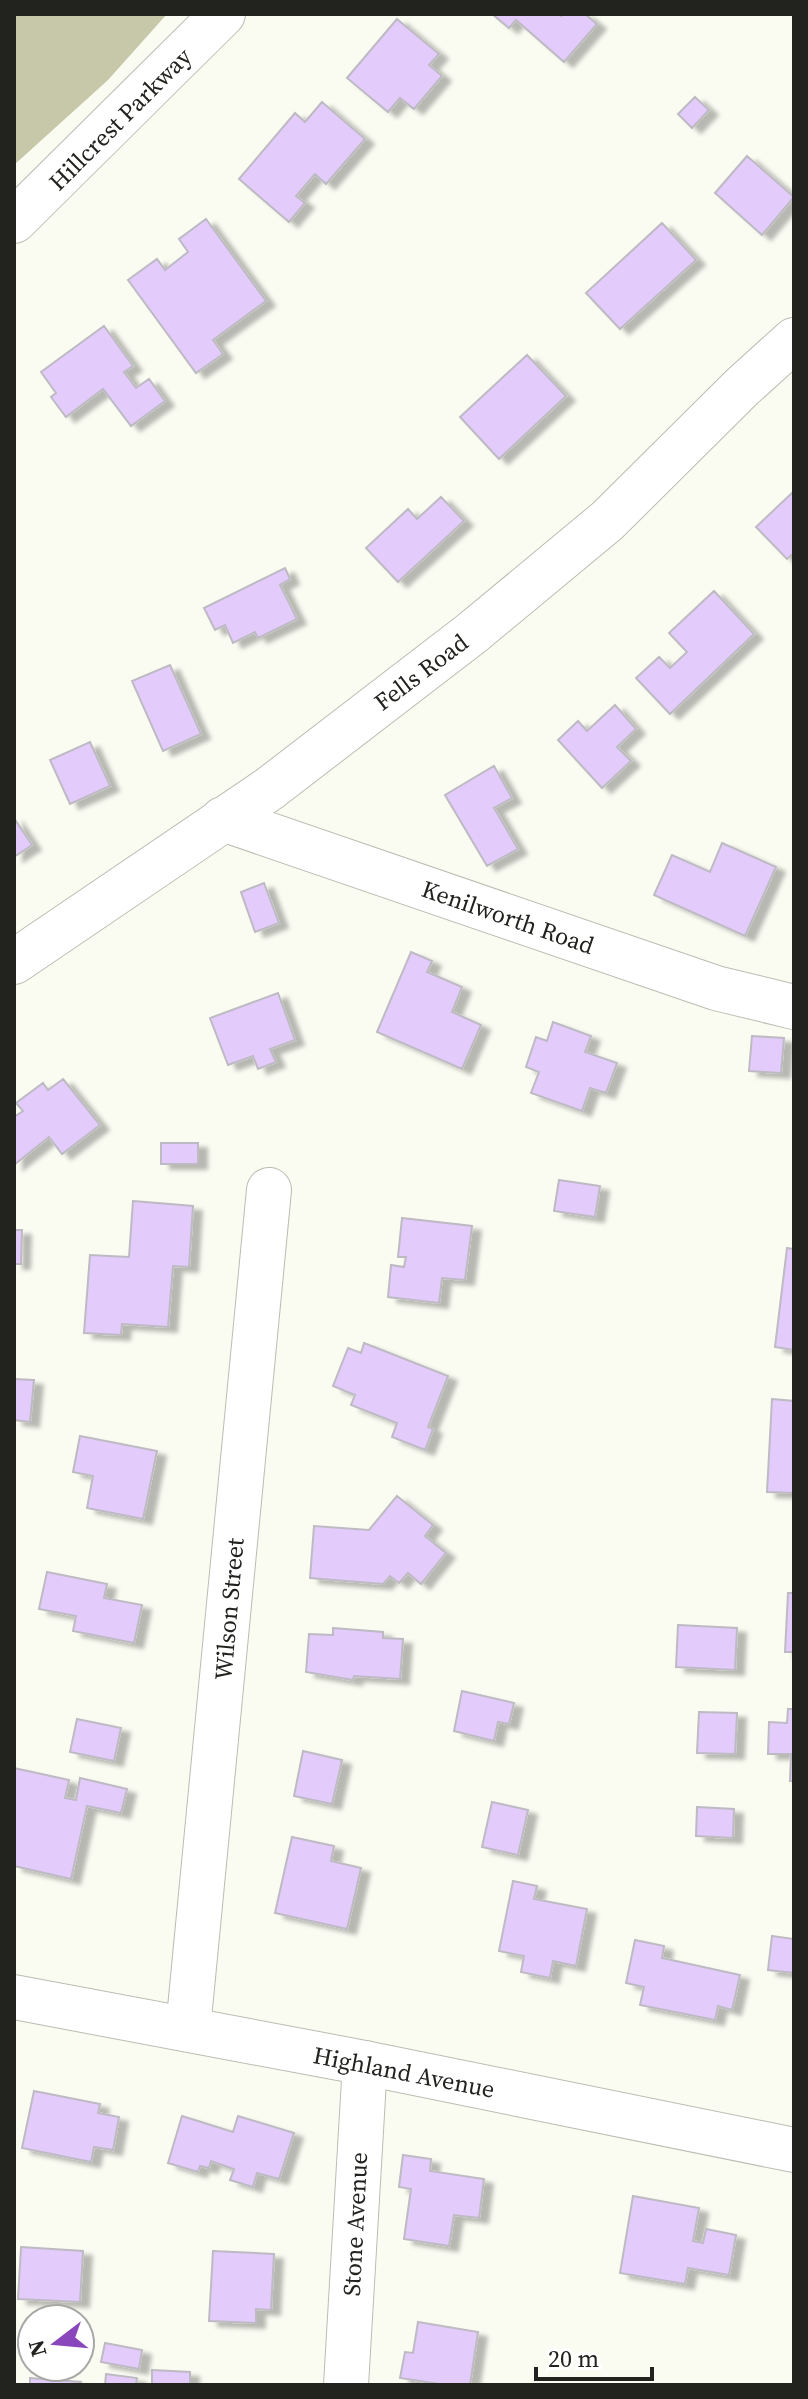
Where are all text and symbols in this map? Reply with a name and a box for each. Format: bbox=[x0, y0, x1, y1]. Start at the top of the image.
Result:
street label: Hillcrest Parkway bbox=[41, 40, 199, 198]
street label: Fells Road bbox=[367, 626, 475, 718]
street label: Kenilworth Road bbox=[417, 872, 599, 962]
street label: Wilson Street bbox=[206, 1536, 252, 1681]
street label: Highland Avenue bbox=[310, 2038, 498, 2106]
street label: Stone Avenue bbox=[335, 2151, 375, 2297]
north arrow bbox=[16, 2303, 96, 2383]
scale bar bbox=[536, 2331, 652, 2381]
text: N bbox=[20, 2337, 53, 2360]
text: 20 m bbox=[548, 2342, 599, 2375]

